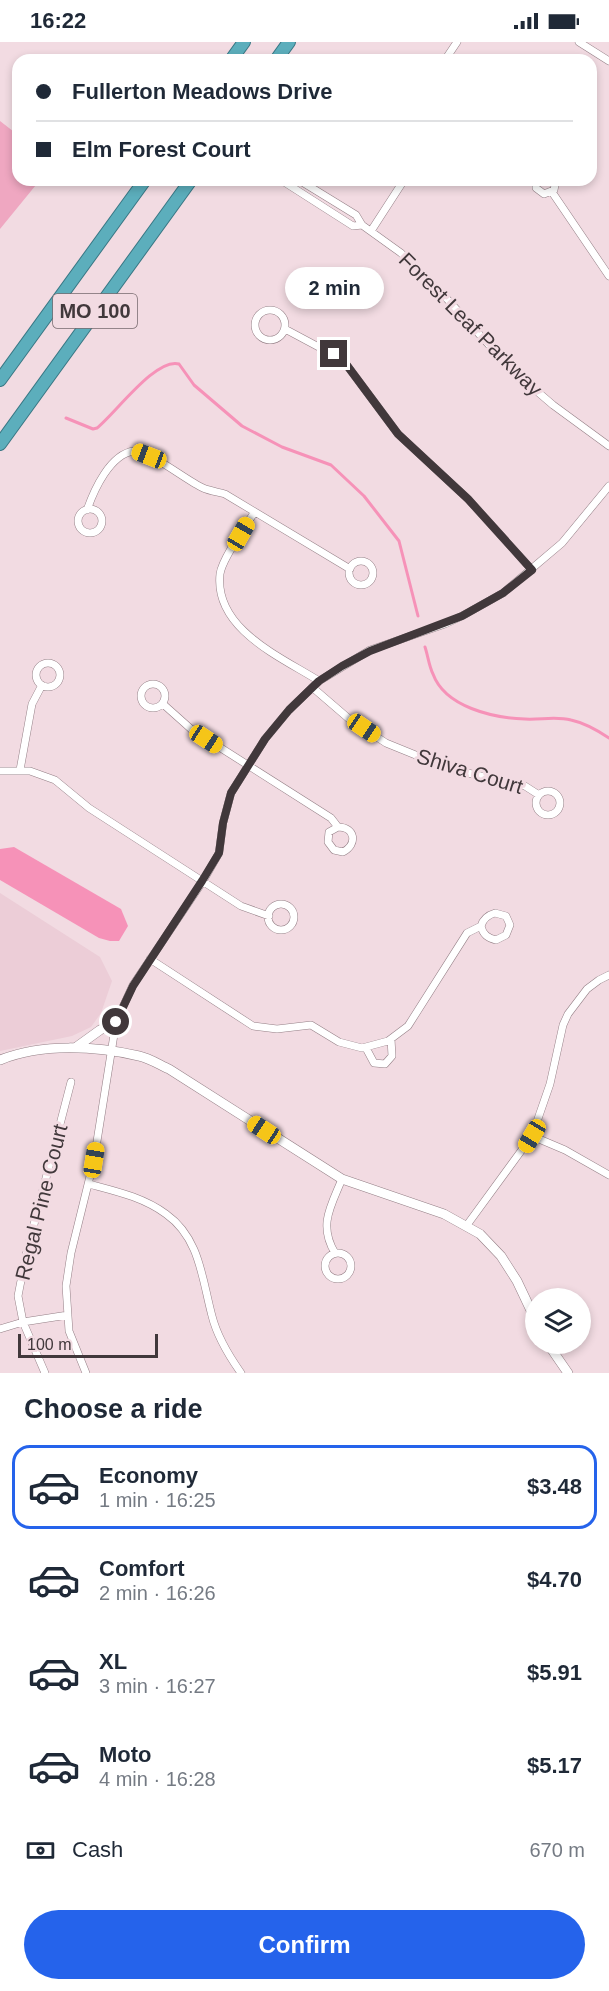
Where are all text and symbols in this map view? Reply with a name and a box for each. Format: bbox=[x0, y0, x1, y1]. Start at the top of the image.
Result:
text: 16:22 bbox=[30, 8, 86, 33]
text: Fullerton Meadows Drive bbox=[72, 79, 332, 104]
text: Elm Forest Court bbox=[72, 137, 250, 162]
street label: Forest Leaf Parkway bbox=[395, 248, 548, 401]
callout: 2 min bbox=[284, 267, 384, 309]
text: 2 min bbox=[308, 277, 361, 299]
road number: MO 100 bbox=[53, 294, 137, 328]
route end bbox=[320, 340, 347, 367]
car bbox=[129, 441, 169, 471]
car bbox=[224, 514, 258, 554]
car bbox=[344, 710, 384, 746]
car bbox=[186, 722, 226, 756]
street label: Shiva Court bbox=[414, 744, 526, 798]
route start bbox=[102, 1008, 129, 1035]
car bbox=[244, 1113, 284, 1147]
car bbox=[515, 1116, 549, 1156]
street label: Regal Pine Court bbox=[10, 1121, 72, 1282]
car bbox=[82, 1141, 106, 1179]
map controls bbox=[525, 1288, 591, 1354]
button: layers bbox=[525, 1288, 591, 1354]
scale bar bbox=[18, 1331, 158, 1358]
text: 100 m bbox=[27, 1336, 71, 1353]
text: Choose a ride bbox=[24, 1394, 203, 1424]
icon: car bbox=[27, 1460, 81, 1514]
text: Economy bbox=[99, 1463, 198, 1488]
text: $3.48 bbox=[527, 1474, 582, 1499]
text: 1 min · 16:25 bbox=[99, 1489, 216, 1511]
icon: car bbox=[27, 1553, 81, 1607]
text: Comfort bbox=[99, 1556, 185, 1581]
text: $4.70 bbox=[527, 1567, 582, 1592]
text: 2 min · 16:26 bbox=[99, 1582, 216, 1604]
icon: car bbox=[27, 1646, 81, 1700]
text: XL bbox=[99, 1649, 127, 1674]
text: $5.91 bbox=[527, 1660, 582, 1685]
text: 3 min · 16:27 bbox=[99, 1675, 216, 1697]
icon: car bbox=[27, 1739, 81, 1793]
text: Moto bbox=[99, 1742, 152, 1767]
text: $5.17 bbox=[527, 1753, 582, 1778]
text: 4 min · 16:28 bbox=[99, 1768, 216, 1790]
icon: cash bbox=[24, 1834, 57, 1867]
text: Cash bbox=[72, 1837, 123, 1862]
text: 670 m bbox=[529, 1839, 585, 1861]
button: Confirm bbox=[24, 1910, 585, 1979]

